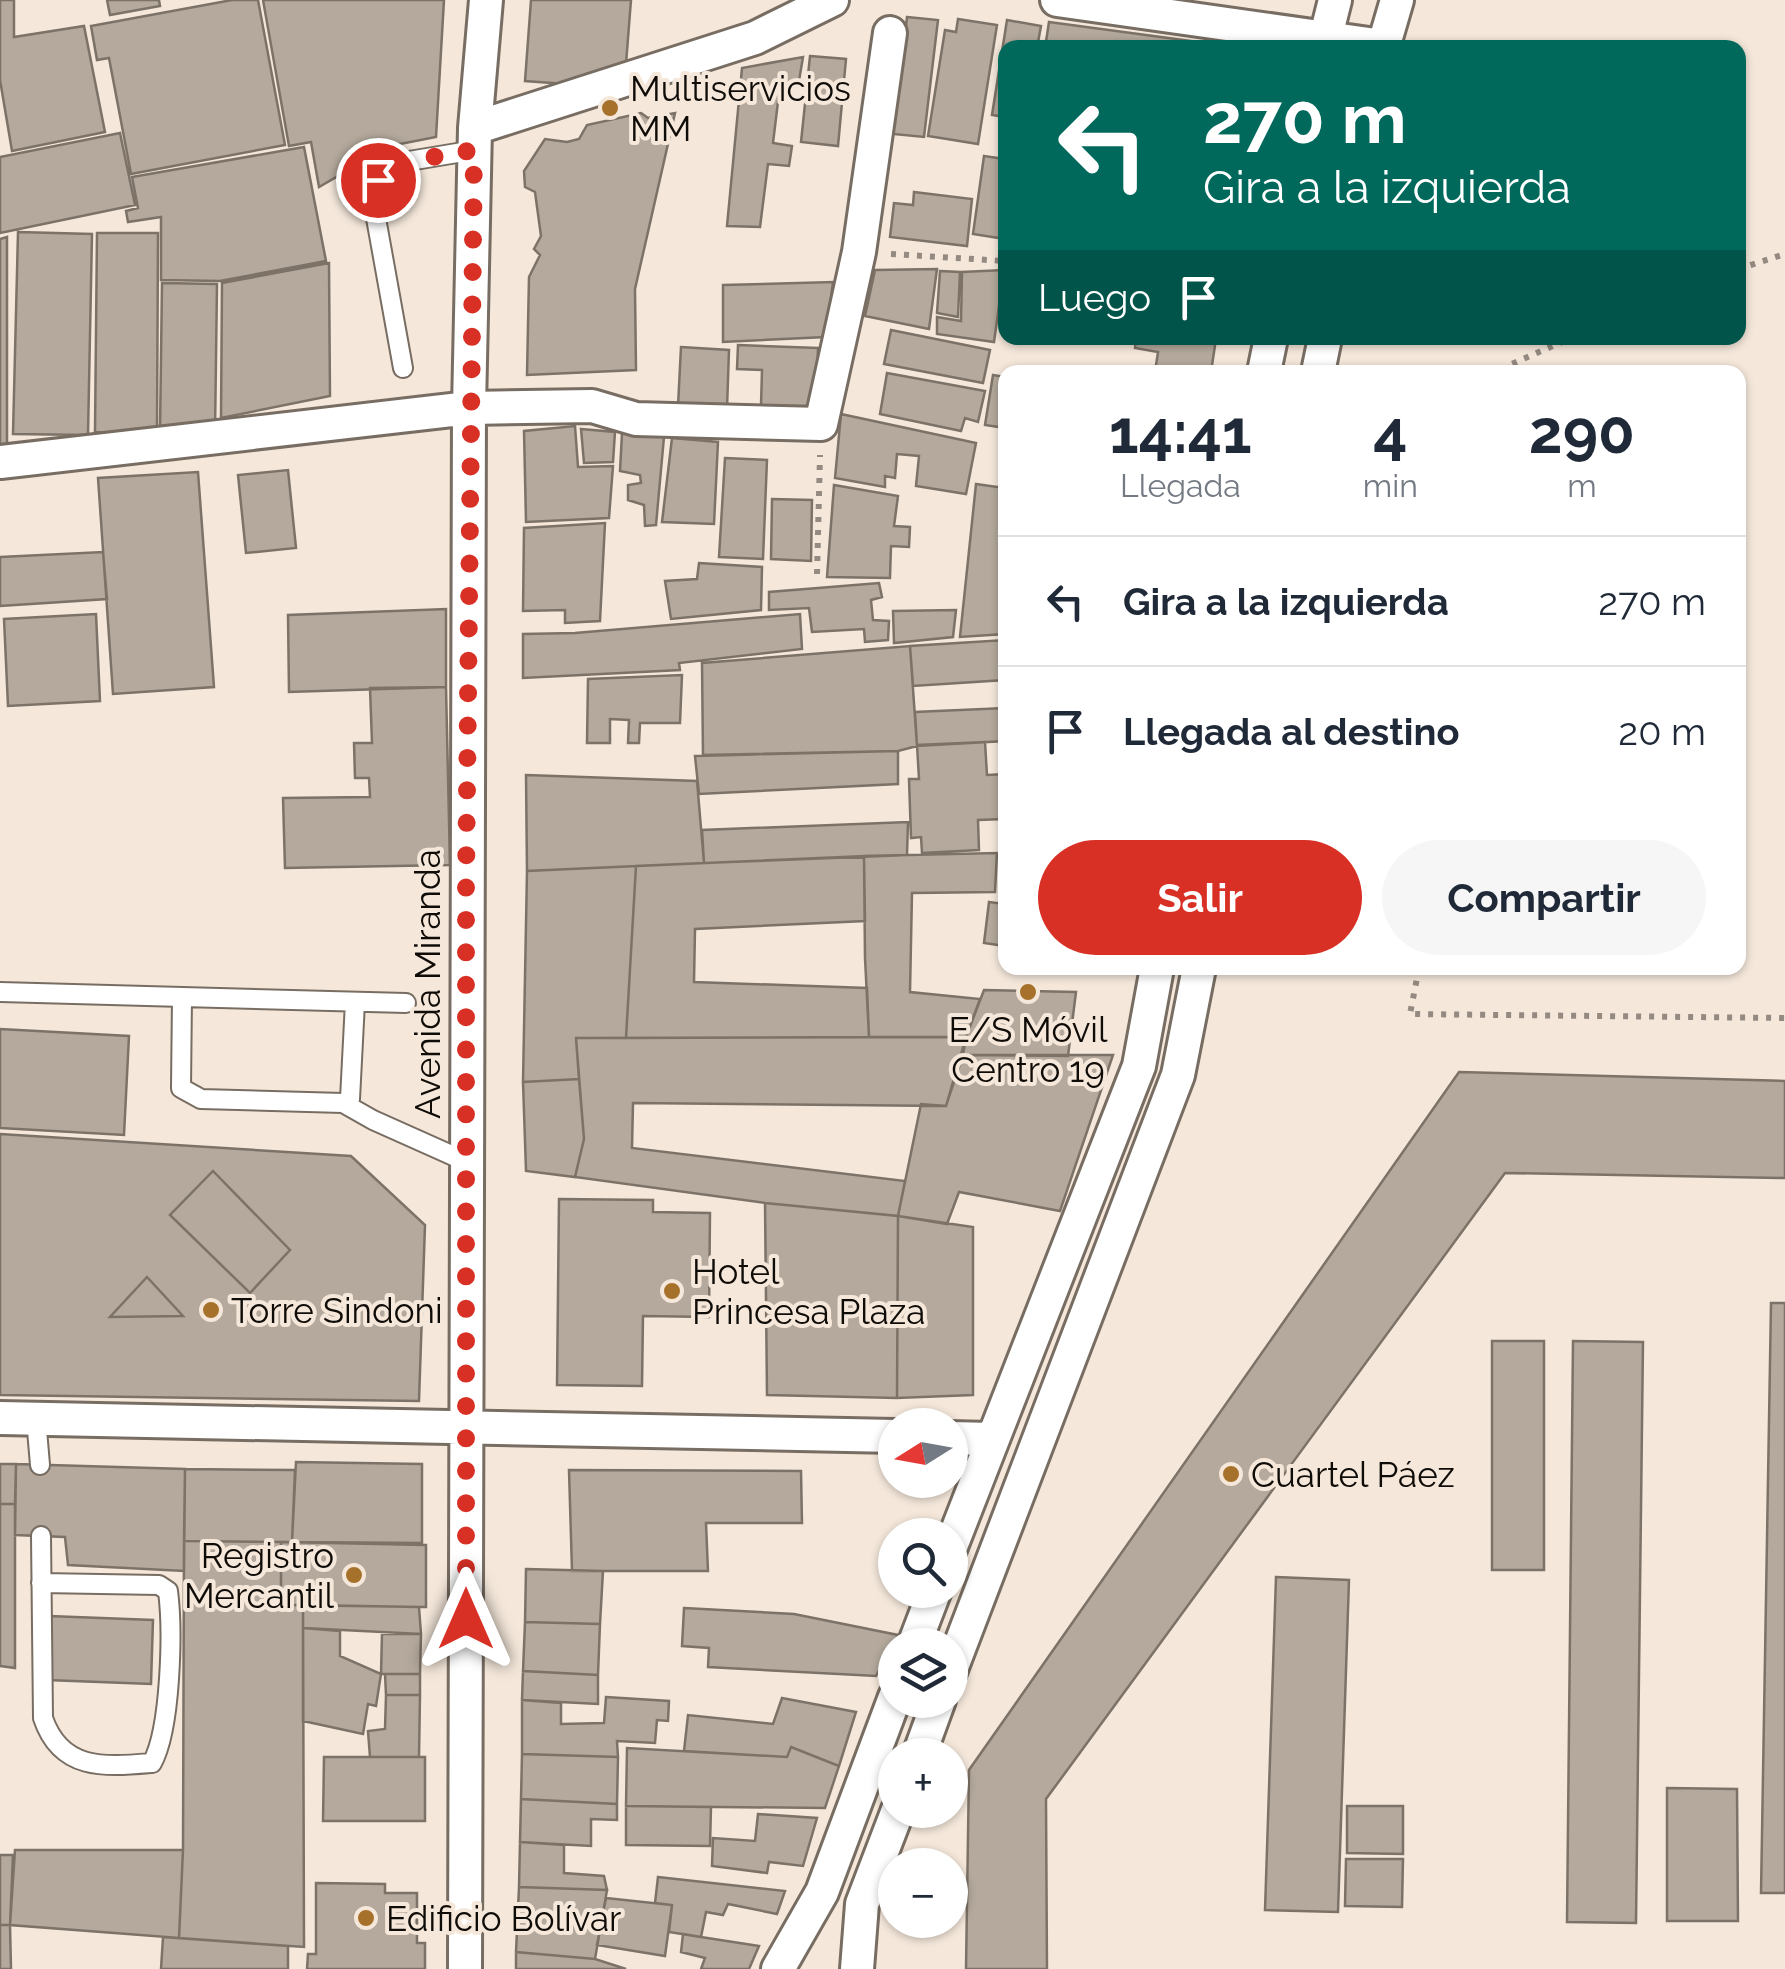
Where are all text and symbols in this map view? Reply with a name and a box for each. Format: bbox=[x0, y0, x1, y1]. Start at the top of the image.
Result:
place label: Multiservicios MM bbox=[630, 68, 851, 149]
text: 270 m bbox=[1203, 77, 1407, 159]
icon: left bbox=[1038, 80, 1168, 210]
marker: Multiservicios MM bbox=[599, 97, 621, 119]
pin bbox=[336, 138, 421, 223]
icon: arrive bbox=[351, 153, 406, 208]
text: Gira a la izquierda bbox=[1203, 161, 1571, 214]
icon: arrive bbox=[1171, 270, 1226, 325]
text: Luego bbox=[1038, 275, 1151, 320]
text: 14:41 bbox=[1109, 397, 1252, 467]
text: 4 bbox=[1373, 397, 1407, 467]
text: 290 bbox=[1529, 397, 1635, 467]
text: Llegada bbox=[1120, 467, 1241, 504]
text: min bbox=[1363, 467, 1418, 504]
text: m bbox=[1567, 467, 1597, 504]
icon: left bbox=[1038, 574, 1093, 629]
text: Gira a la izquierda bbox=[1123, 579, 1449, 624]
text: 270 m bbox=[1598, 579, 1706, 624]
icon: arrive bbox=[1038, 704, 1093, 759]
text: Llegada al destino bbox=[1123, 709, 1460, 754]
text: 20 m bbox=[1618, 709, 1706, 754]
button: Salir bbox=[1038, 840, 1362, 955]
button: Compartir bbox=[1382, 840, 1706, 955]
street label: Avenida Miranda bbox=[407, 849, 448, 1119]
marker: E/S Móvil Centro 19 bbox=[1017, 981, 1039, 1003]
place label: E/S Móvil Centro 19 bbox=[948, 1009, 1108, 1090]
place label: Hotel Princesa Plaza bbox=[692, 1251, 925, 1332]
marker: Hotel Princesa Plaza bbox=[661, 1280, 683, 1302]
place label: Torre Sindoni bbox=[231, 1290, 443, 1331]
marker: Torre Sindoni bbox=[200, 1299, 222, 1321]
north arrow bbox=[878, 1408, 968, 1498]
map controls bbox=[878, 1408, 968, 1938]
place label: Cuartel Páez bbox=[1251, 1454, 1455, 1495]
marker: Cuartel Páez bbox=[1220, 1463, 1242, 1485]
button: search bbox=[878, 1518, 968, 1608]
place label: Registro Mercantil bbox=[184, 1535, 334, 1616]
marker: Registro Mercantil bbox=[343, 1564, 365, 1586]
position arrow bbox=[414, 1567, 518, 1671]
button: layers bbox=[878, 1628, 968, 1718]
button: + bbox=[878, 1738, 968, 1828]
button: − bbox=[878, 1848, 968, 1938]
place label: Edificio Bolívar bbox=[386, 1898, 621, 1939]
marker: Edificio Bolívar bbox=[355, 1907, 377, 1929]

